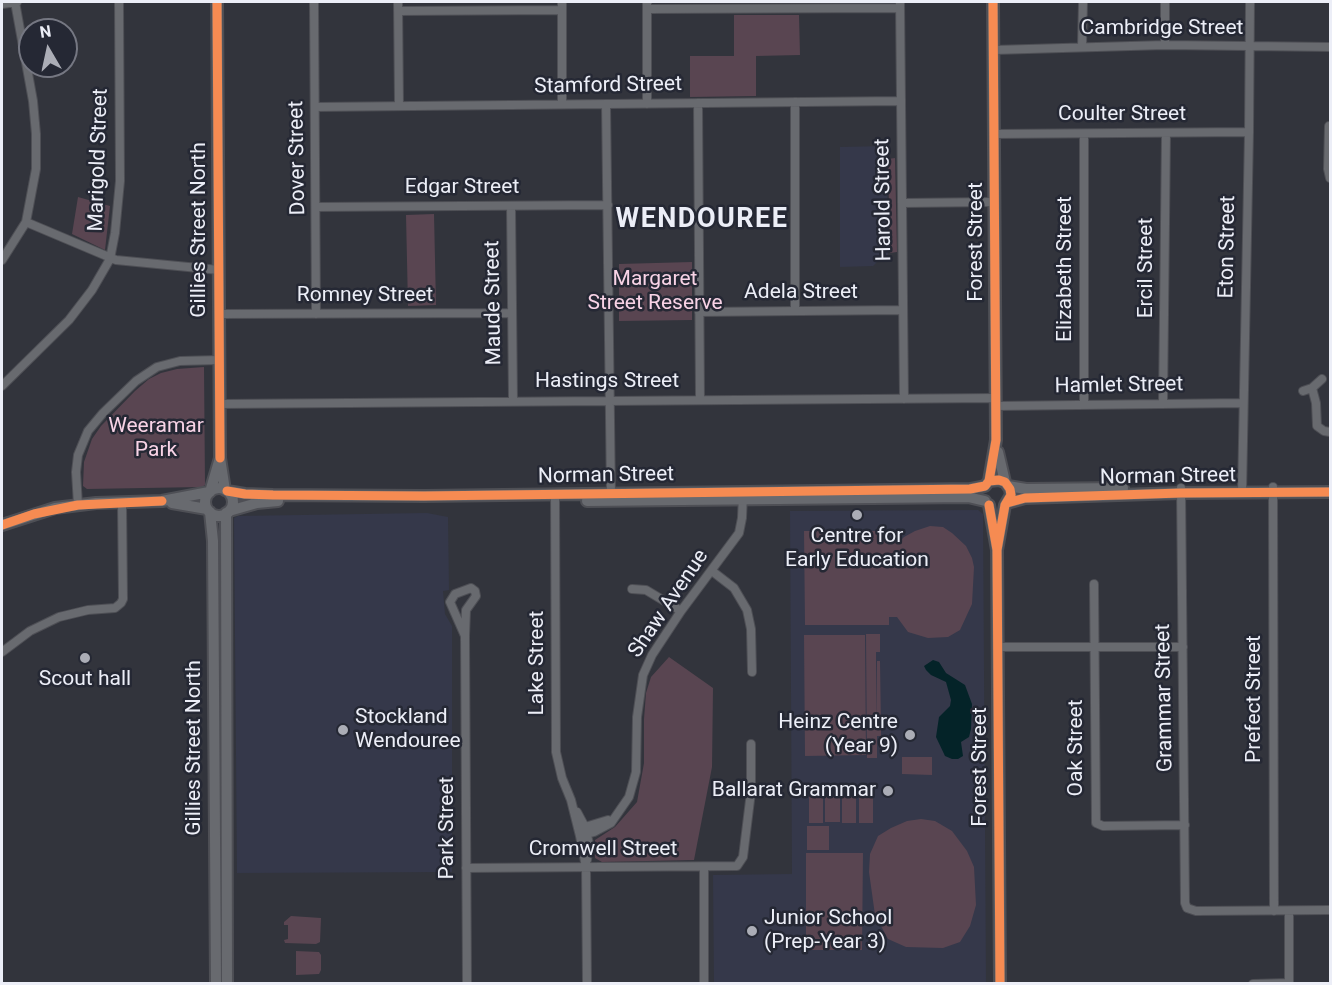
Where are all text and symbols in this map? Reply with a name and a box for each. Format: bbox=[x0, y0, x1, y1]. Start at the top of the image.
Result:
street label: Cambridge Street bbox=[1081, 16, 1243, 42]
north arrow bbox=[18, 18, 78, 78]
text: N bbox=[38, 21, 52, 42]
street label: Stamford Street bbox=[534, 72, 682, 100]
street label: Marigold Street bbox=[84, 88, 114, 232]
street label: Dover Street bbox=[284, 101, 312, 215]
street label: Coulter Street bbox=[1058, 102, 1186, 128]
street label: Harold Street bbox=[870, 138, 898, 262]
street label: Gillies Street North bbox=[187, 142, 213, 318]
street label: Edgar Street bbox=[405, 175, 519, 201]
street label: Forest Street bbox=[964, 182, 990, 302]
street label: Eton Street bbox=[1215, 195, 1241, 299]
street label: Elizabeth Street bbox=[1053, 196, 1079, 342]
district label: WENDOUREE bbox=[616, 204, 788, 236]
street label: Ercil Street bbox=[1134, 218, 1160, 318]
street label: Maude Street bbox=[480, 240, 508, 366]
park label: Margaret Street Reserve bbox=[587, 267, 723, 317]
street label: Adela Street bbox=[744, 280, 858, 306]
street label: Romney Street bbox=[297, 283, 433, 309]
street label: Hastings Street bbox=[535, 369, 679, 395]
street label: Hamlet Street bbox=[1055, 372, 1183, 400]
park label: Weeramar Park bbox=[108, 414, 204, 464]
street label: Norman Street bbox=[538, 462, 674, 490]
street label: Norman Street bbox=[1100, 463, 1236, 491]
marker: Centre for Early Education bbox=[850, 508, 864, 522]
place label: Centre for Early Education bbox=[785, 524, 929, 574]
street label: Shaw Avenue bbox=[624, 545, 714, 663]
street label: Lake Street bbox=[525, 611, 551, 715]
street label: Grammar Street bbox=[1151, 624, 1179, 772]
street label: Prefect Street bbox=[1242, 635, 1268, 763]
marker: Scout hall bbox=[78, 651, 92, 665]
street label: Gillies Street North bbox=[182, 660, 208, 836]
place label: Scout hall bbox=[39, 667, 131, 693]
street label: Oak Street bbox=[1064, 699, 1090, 797]
place label: Stockland Wendouree bbox=[355, 705, 461, 755]
street label: Forest Street bbox=[968, 707, 994, 827]
place label: Heinz Centre (Year 9) bbox=[778, 710, 898, 760]
marker: Stockland Wendouree bbox=[336, 723, 350, 737]
marker: Heinz Centre (Year 9) bbox=[903, 728, 917, 742]
street label: Park Street bbox=[435, 777, 461, 879]
place label: Ballarat Grammar bbox=[712, 778, 876, 804]
marker: Ballarat Grammar bbox=[881, 784, 895, 798]
street label: Cromwell Street bbox=[529, 837, 677, 863]
place label: Junior School (Prep-Year 3) bbox=[764, 906, 892, 956]
marker: Junior School (Prep-Year 3) bbox=[745, 924, 759, 938]

